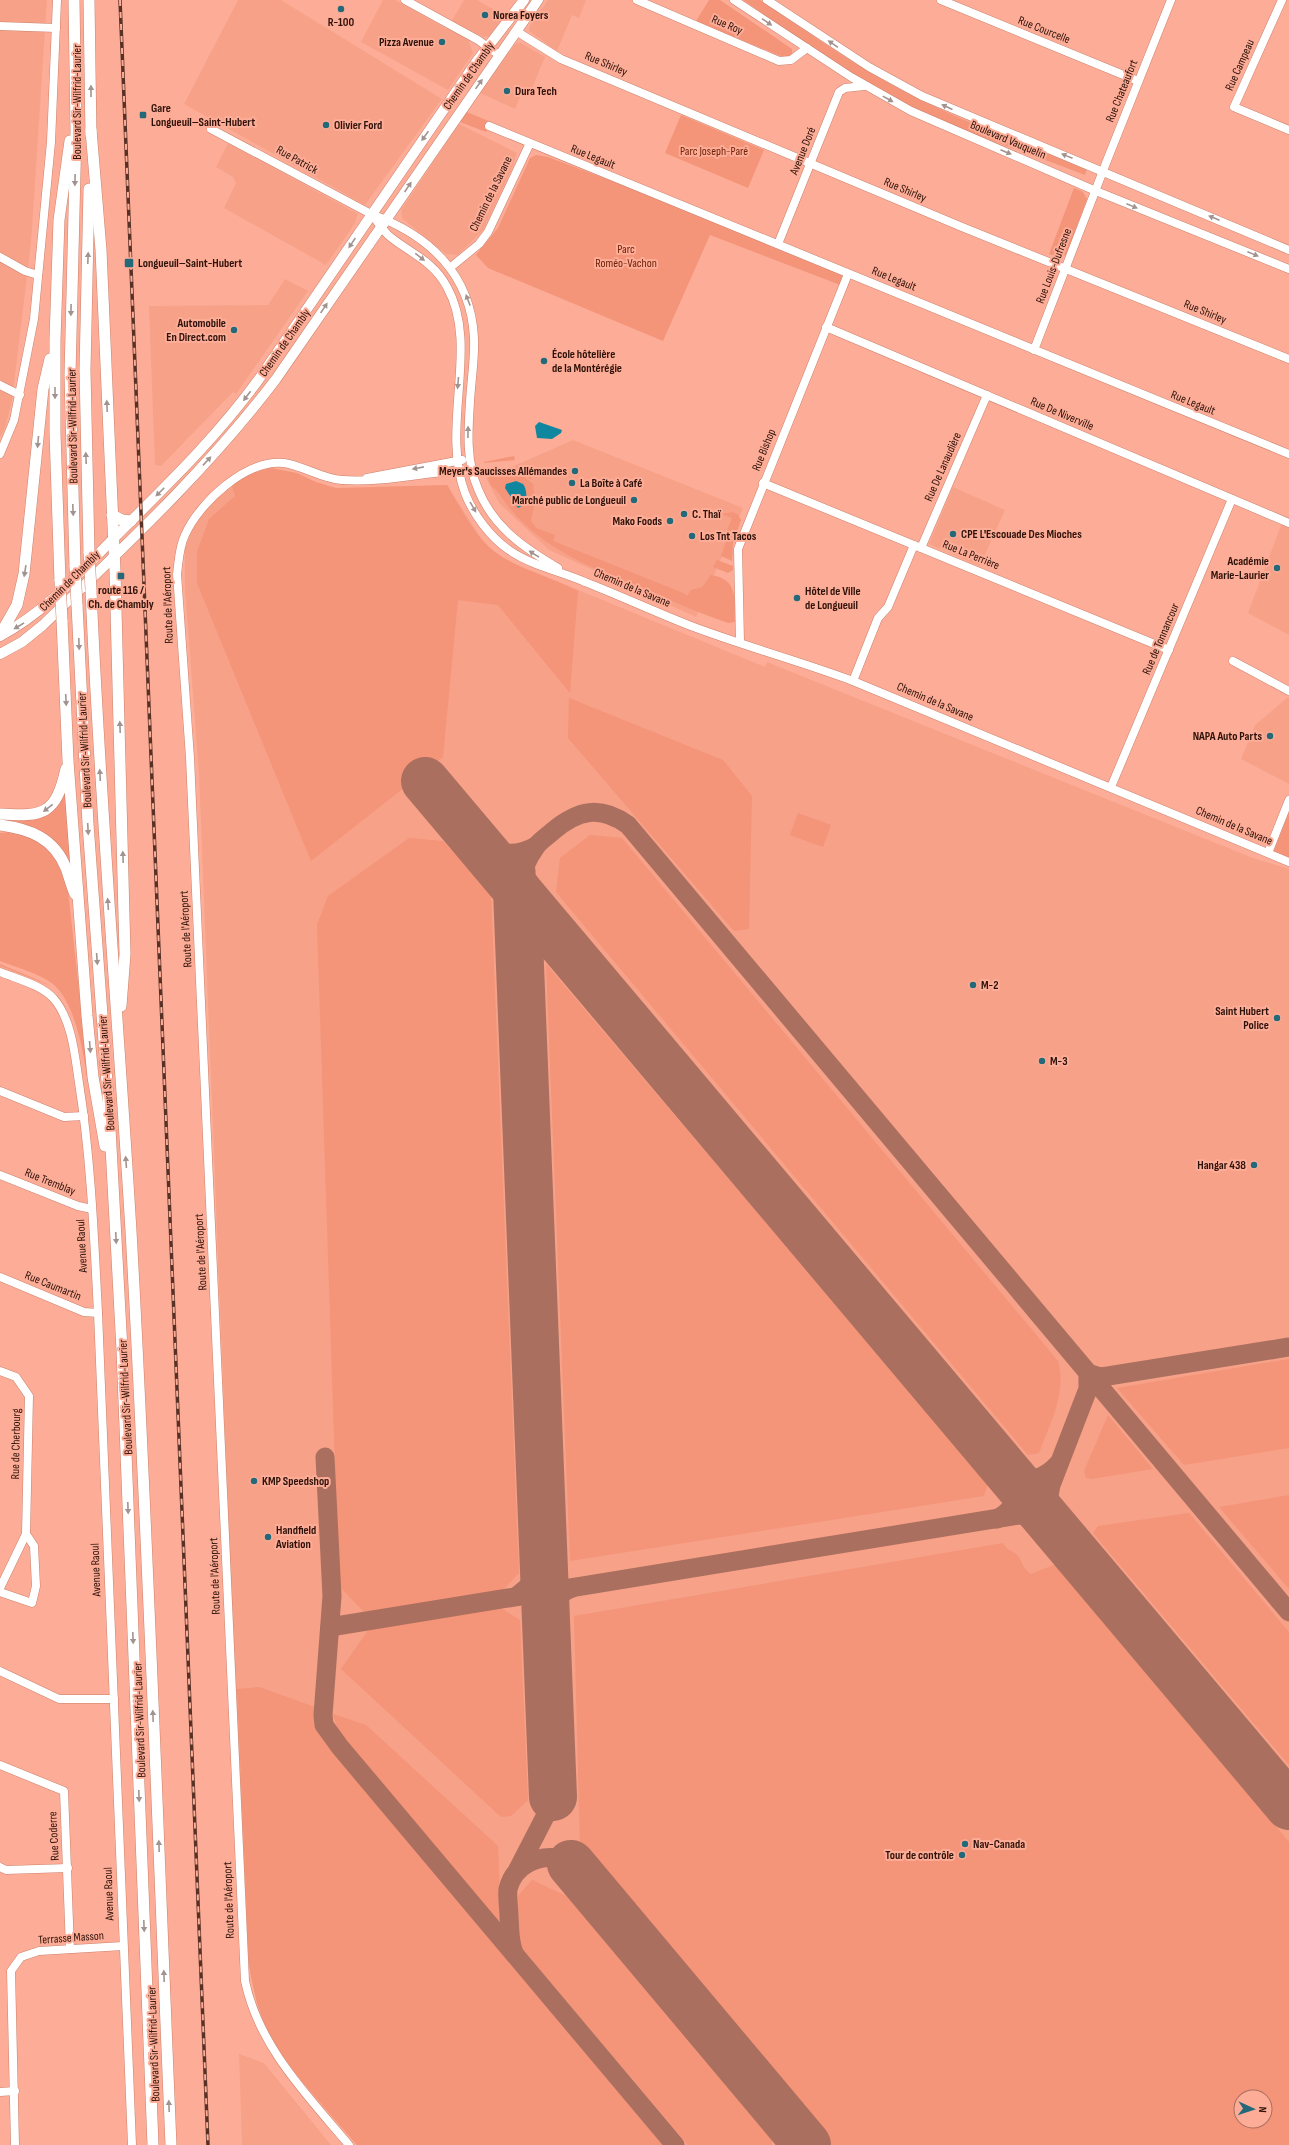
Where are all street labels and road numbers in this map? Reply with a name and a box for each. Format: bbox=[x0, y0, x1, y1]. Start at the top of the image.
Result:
street label: Rue Roy bbox=[709, 12, 745, 38]
street label: Rue Courcelle bbox=[1016, 13, 1073, 47]
street label: Rue Campeau bbox=[1222, 37, 1258, 93]
street label: Chemin de Chambly bbox=[440, 39, 498, 113]
street label: Boulevard Sir-Wilfrid-Laurier bbox=[70, 44, 85, 160]
street label: Rue Shirley bbox=[582, 48, 630, 80]
street label: Rue Chateaufort bbox=[1103, 57, 1142, 125]
street label: Boulevard Vauquelin bbox=[968, 117, 1048, 163]
street label: Avenue Doré bbox=[786, 125, 819, 178]
street label: Rue Legault bbox=[569, 141, 618, 173]
street label: Rue Patrick bbox=[273, 142, 321, 178]
street label: Chemin de la Savane bbox=[466, 154, 516, 234]
street label: Rue Shirley bbox=[881, 174, 929, 206]
street label: Rue Louis-Dufresne bbox=[1033, 226, 1075, 306]
street label: Rue Legault bbox=[870, 263, 919, 295]
street label: Rue Shirley bbox=[1181, 297, 1229, 327]
street label: Chemin de Chambly bbox=[256, 306, 314, 380]
street label: Boulevard Sir-Wilfrid-Laurier bbox=[64, 368, 82, 484]
street label: Rue Legault bbox=[1169, 387, 1218, 419]
street label: Rue De Niverville bbox=[1028, 394, 1096, 434]
street label: Rue Bishop bbox=[749, 427, 779, 473]
street label: Rue De Lanaudière bbox=[921, 430, 965, 504]
street label: Rue La Perrière bbox=[940, 537, 1002, 573]
street label: Chemin de Chambly bbox=[37, 547, 104, 614]
street label: Chemin de la Savane bbox=[591, 565, 673, 611]
street label: Route de l'Aéroport bbox=[159, 566, 177, 644]
street label: Rue de Tonnancour bbox=[1139, 600, 1183, 677]
street label: Chemin de la Savane bbox=[894, 679, 976, 725]
street label: Boulevard Sir-Wilfrid-Laurier bbox=[74, 691, 96, 808]
street label: Chemin de la Savane bbox=[1193, 803, 1275, 849]
street label: Route de l'Aéroport bbox=[176, 890, 196, 968]
street label: Boulevard Sir-Wilfrid-Laurier bbox=[95, 1014, 119, 1131]
street label: Rue Tremblay bbox=[22, 1165, 78, 1199]
street label: Route de l'Aéroport bbox=[191, 1213, 211, 1291]
street label: Avenue Raoul bbox=[73, 1219, 91, 1274]
street label: Rue Caumartin bbox=[23, 1268, 83, 1304]
street label: Boulevard Sir-Wilfrid-Laurier bbox=[115, 1338, 137, 1455]
street label: Rue de Cherbourg bbox=[8, 1408, 24, 1480]
street label: Route de l'Aéroport bbox=[206, 1537, 224, 1615]
street label: Avenue Raoul bbox=[88, 1543, 104, 1598]
street label: Boulevard Sir-Wilfrid-Laurier bbox=[130, 1662, 150, 1778]
street label: Rue Coderre bbox=[45, 1811, 63, 1861]
street label: Route de l'Aéroport bbox=[220, 1861, 238, 1939]
street label: Avenue Raoul bbox=[101, 1867, 117, 1922]
street label: Terrasse Masson bbox=[38, 1928, 104, 1948]
street label: Boulevard Sir-Wilfrid-Laurier bbox=[144, 1986, 164, 2102]

